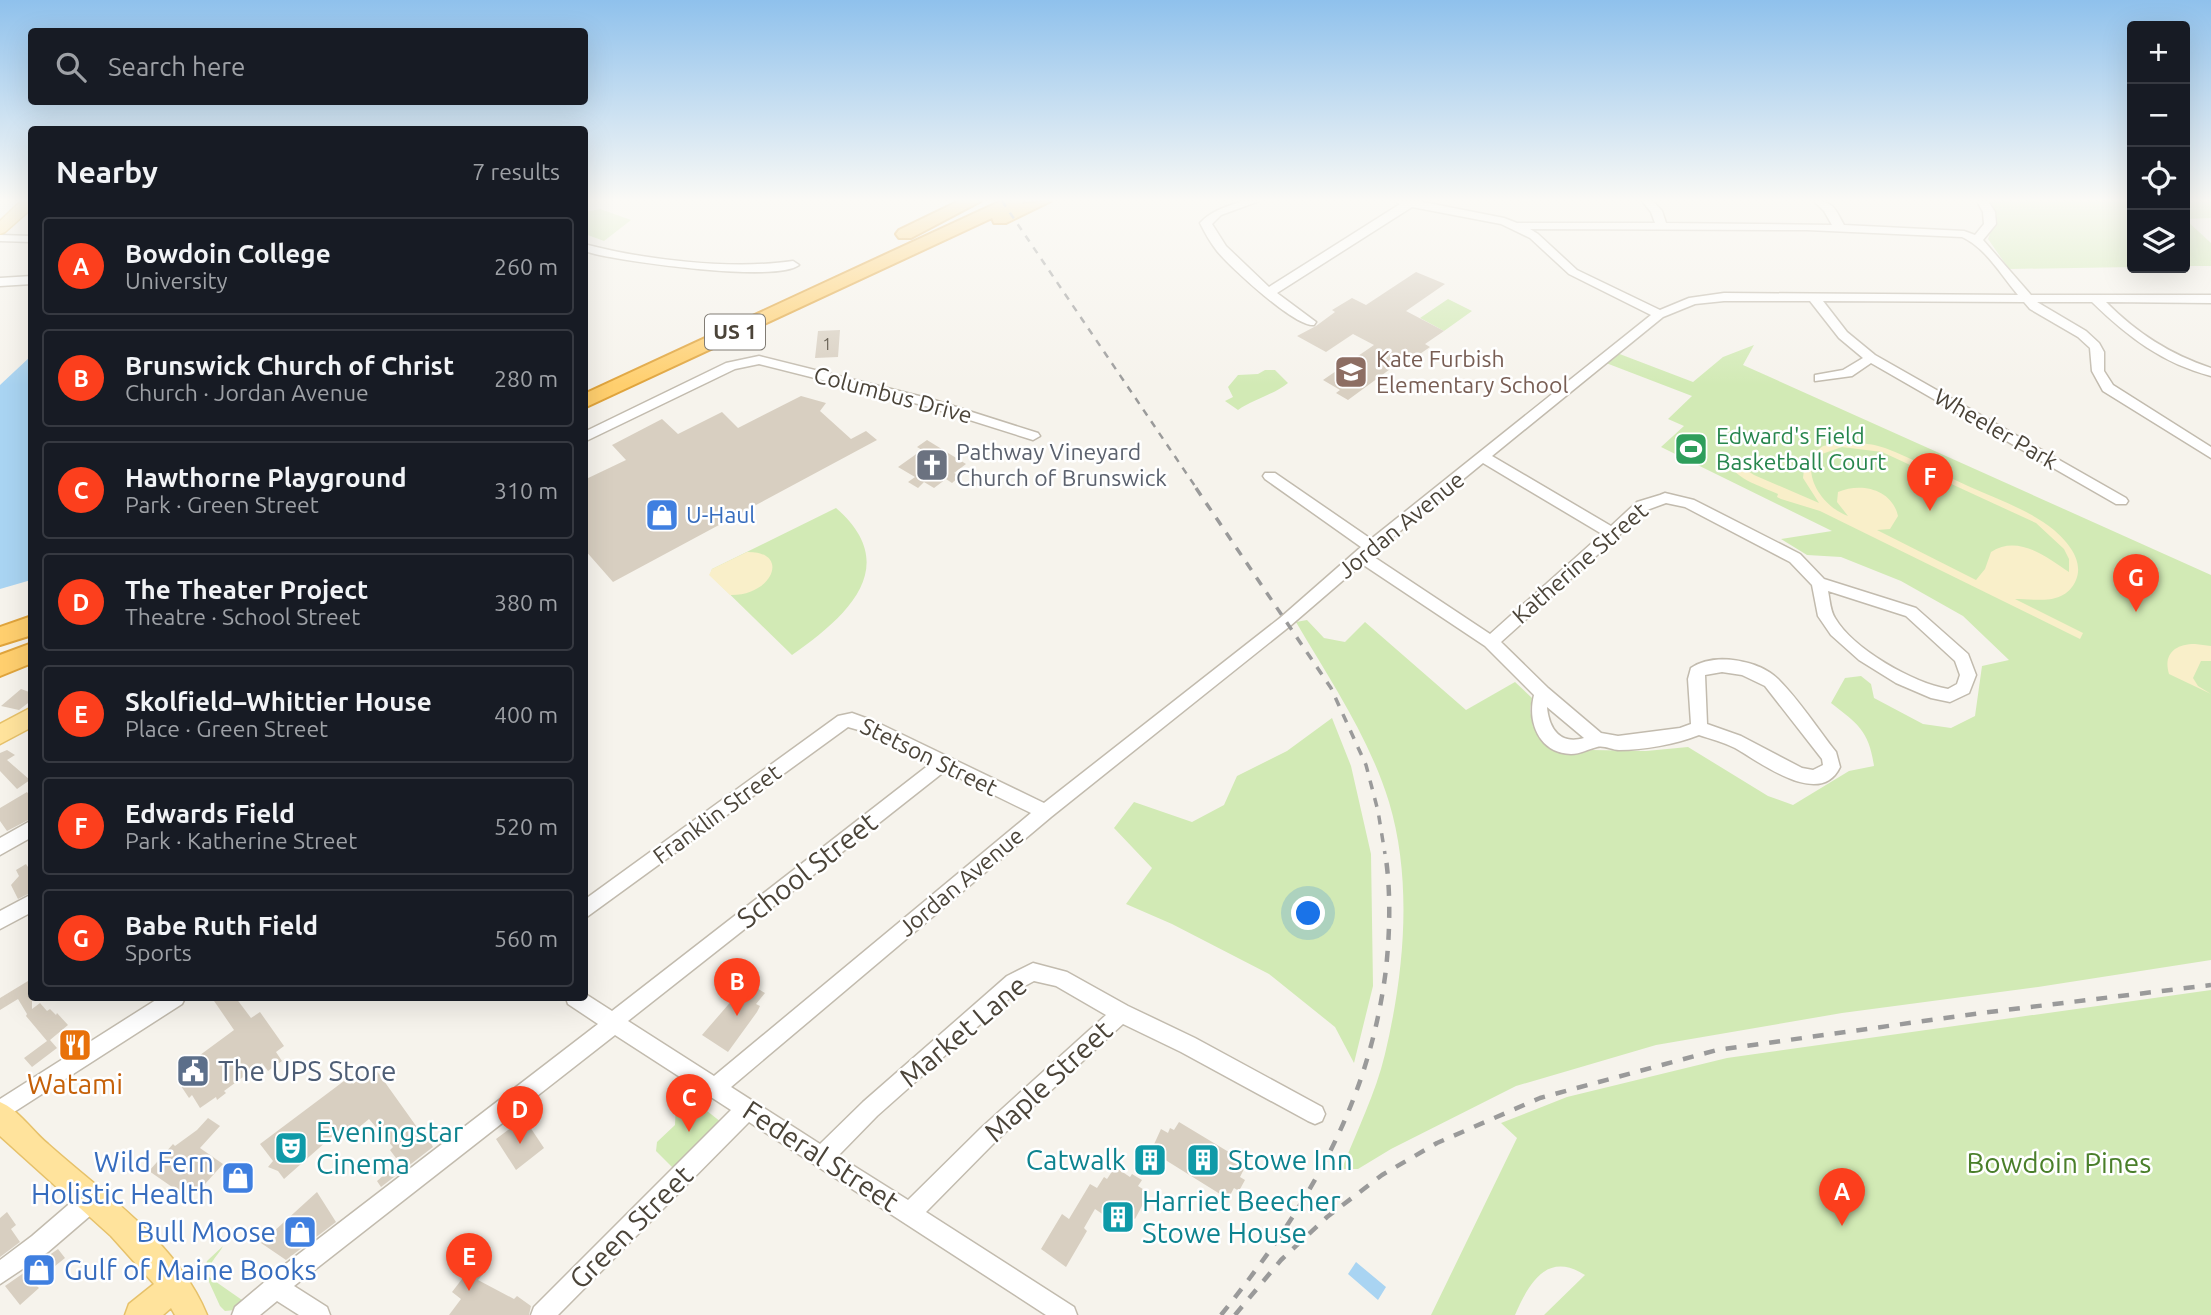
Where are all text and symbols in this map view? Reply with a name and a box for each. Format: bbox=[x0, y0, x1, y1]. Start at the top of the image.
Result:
map controls bbox=[2127, 21, 2190, 273]
button: + bbox=[2127, 21, 2190, 84]
search box bbox=[28, 28, 588, 105]
icon: search bbox=[52, 48, 90, 86]
text: Search here bbox=[108, 52, 245, 81]
button: − bbox=[2127, 84, 2190, 147]
button: locate bbox=[2127, 147, 2190, 210]
text: Nearby bbox=[56, 155, 158, 189]
text: 7 results bbox=[472, 159, 560, 184]
button: layers bbox=[2127, 210, 2190, 273]
text: Bowdoin College bbox=[125, 239, 331, 268]
text: A bbox=[73, 254, 89, 279]
text: 260 m bbox=[494, 254, 558, 279]
text: University bbox=[125, 268, 228, 293]
road number: US 1 bbox=[705, 314, 765, 350]
house number: 1 bbox=[822, 335, 832, 353]
place label: Kate Furbish Elementary School bbox=[1376, 346, 1569, 397]
text: Brunswick Church of Christ bbox=[125, 351, 454, 380]
school or university icon: Kate Furbish Elementary School bbox=[1332, 353, 1370, 391]
street label: Columbus Drive bbox=[811, 361, 975, 428]
text: B bbox=[73, 366, 89, 391]
text: 280 m bbox=[494, 366, 558, 391]
text: Church · Jordan Avenue bbox=[125, 380, 369, 405]
street label: Wheeler Park bbox=[1930, 383, 2063, 474]
place label: Edward's Field Basketball Court bbox=[1716, 423, 1886, 474]
sports icon: Edward's Field Basketball Court bbox=[1672, 430, 1710, 468]
place label: Pathway Vineyard Church of Brunswick bbox=[956, 439, 1167, 490]
church icon: Pathway Vineyard Church of Brunswick bbox=[913, 446, 951, 484]
pin: F bbox=[1907, 453, 1953, 511]
text: Hawthorne Playground bbox=[125, 463, 407, 492]
street label: Jordan Avenue bbox=[1333, 466, 1469, 583]
text: C bbox=[74, 478, 88, 503]
text: 310 m bbox=[494, 478, 558, 503]
text: Park · Green Street bbox=[125, 492, 319, 517]
shop icon: U-Haul bbox=[643, 496, 681, 534]
street label: Katherine Street bbox=[1507, 497, 1652, 628]
place label: U-Haul bbox=[686, 502, 755, 527]
pin: G bbox=[2113, 554, 2159, 612]
text: The Theater Project bbox=[125, 575, 368, 604]
text: D bbox=[73, 590, 89, 615]
text: 380 m bbox=[494, 590, 558, 615]
text: Theatre · School Street bbox=[125, 604, 360, 629]
text: Skolfield–Whittier House bbox=[125, 687, 432, 716]
text: E bbox=[74, 702, 88, 727]
text: 400 m bbox=[494, 702, 558, 727]
street label: Stetson Street bbox=[857, 713, 1002, 800]
text: Place · Green Street bbox=[125, 716, 328, 741]
street label: Franklin Street bbox=[648, 759, 785, 868]
text: Edwards Field bbox=[125, 799, 295, 828]
street label: School Street bbox=[731, 806, 883, 934]
text: F bbox=[75, 814, 87, 839]
text: 520 m bbox=[494, 814, 558, 839]
street label: Jordan Avenue bbox=[893, 822, 1028, 941]
text: Park · Katherine Street bbox=[125, 828, 357, 853]
your location bbox=[1291, 896, 1325, 930]
text: Babe Ruth Field bbox=[125, 911, 318, 940]
text: G bbox=[73, 926, 89, 951]
text: 560 m bbox=[494, 926, 558, 951]
text: Sports bbox=[125, 940, 192, 965]
pin: B bbox=[714, 958, 760, 1016]
street label: Market Lane bbox=[893, 969, 1032, 1093]
street label: Maple Street bbox=[978, 1014, 1118, 1147]
restaurant icon: Watami bbox=[56, 1026, 94, 1064]
public building icon: The UPS Store bbox=[174, 1052, 212, 1090]
place label: The UPS Store bbox=[218, 1055, 396, 1086]
place label: Watami bbox=[27, 1068, 123, 1099]
pin: C bbox=[666, 1074, 712, 1132]
pin: D bbox=[497, 1086, 543, 1144]
street label: Federal Street bbox=[738, 1094, 905, 1217]
place label: Eveningstar Cinema bbox=[316, 1116, 464, 1179]
theatre icon: Eveningstar Cinema bbox=[272, 1129, 310, 1167]
building icon: Catwalk bbox=[1131, 1141, 1169, 1179]
building icon: Stowe Inn bbox=[1184, 1141, 1222, 1179]
place label: Catwalk bbox=[1026, 1144, 1126, 1175]
place label: Stowe Inn bbox=[1228, 1144, 1353, 1175]
place label: Wild Fern Holistic Health bbox=[31, 1146, 214, 1209]
park label: Bowdoin Pines bbox=[1967, 1147, 2151, 1178]
shop icon: Wild Fern Holistic Health bbox=[219, 1159, 257, 1197]
street label: Green Street bbox=[563, 1159, 698, 1294]
pin: A bbox=[1819, 1168, 1865, 1226]
place label: Harriet Beecher Stowe House bbox=[1142, 1185, 1341, 1248]
building icon: Harriet Beecher Stowe House bbox=[1099, 1198, 1137, 1236]
shop icon: Bull Moose bbox=[281, 1213, 319, 1251]
place label: Bull Moose bbox=[136, 1216, 276, 1247]
pin: E bbox=[446, 1233, 492, 1291]
shop icon: Gulf of Maine Books bbox=[20, 1251, 58, 1289]
place label: Gulf of Maine Books bbox=[64, 1254, 317, 1285]

